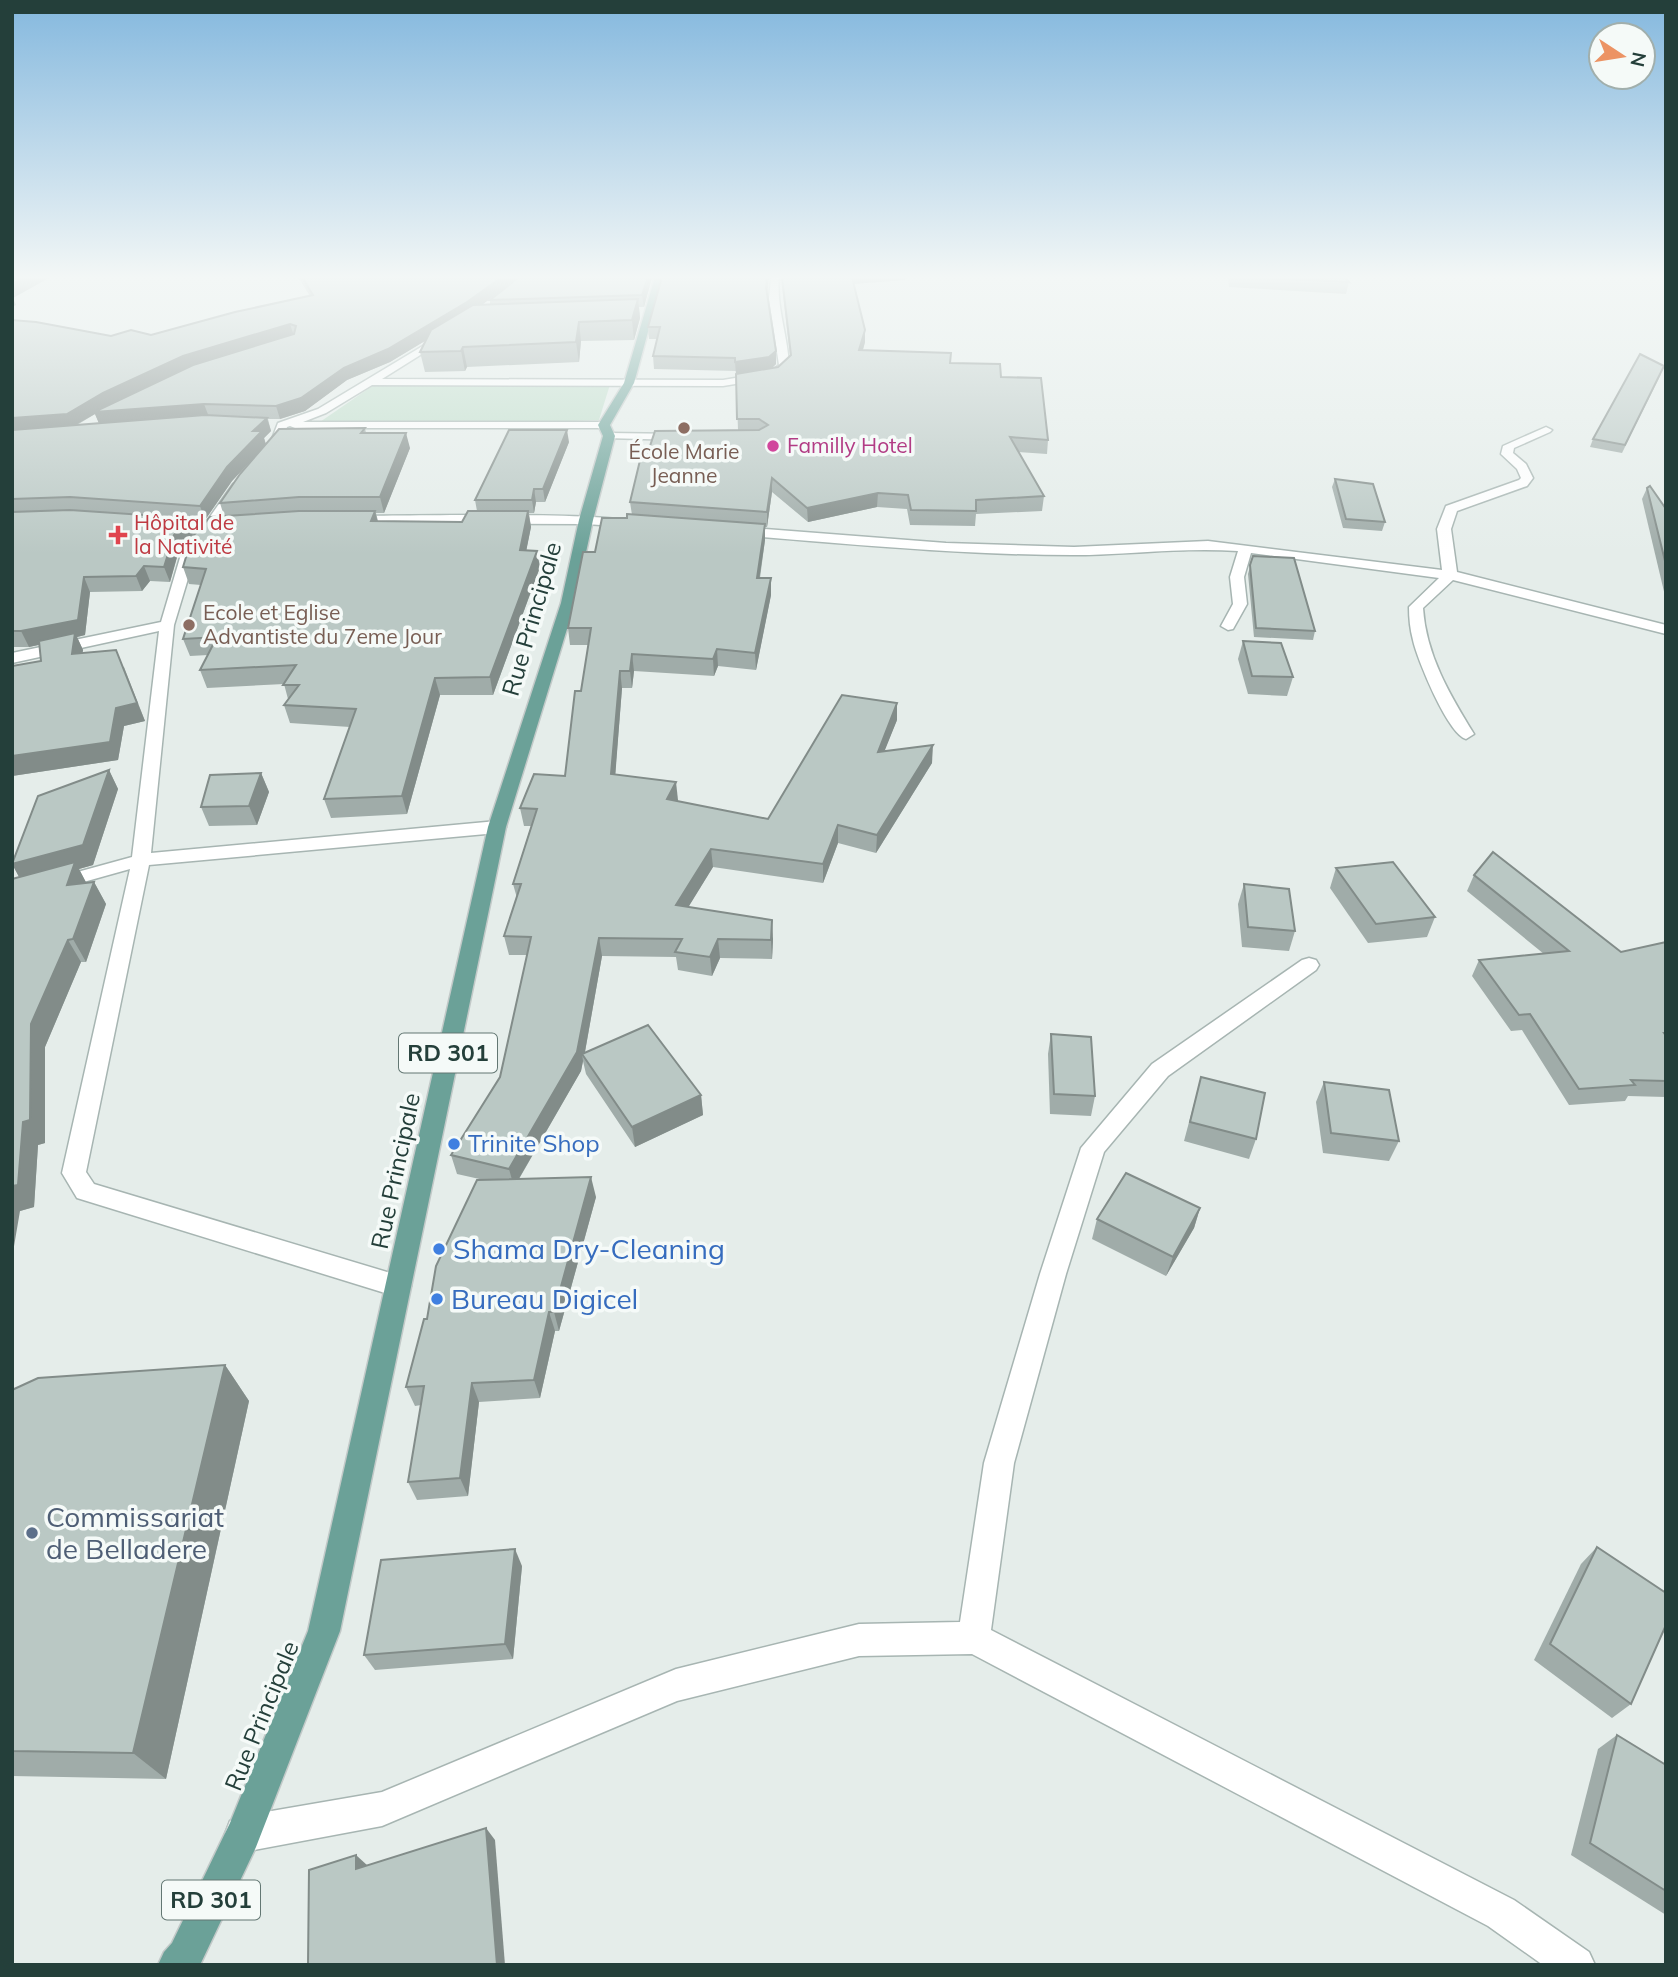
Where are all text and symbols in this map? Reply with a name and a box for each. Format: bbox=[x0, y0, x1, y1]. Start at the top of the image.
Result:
north arrow bbox=[1587, 21, 1657, 91]
text: N bbox=[1625, 50, 1652, 69]
marker: École Marie Jeanne bbox=[676, 420, 692, 436]
place label: Familly Hotel bbox=[787, 432, 913, 458]
place label: École Marie Jeanne bbox=[628, 438, 740, 488]
marker: Familly Hotel bbox=[765, 438, 781, 454]
place label: Hôpital de la Nativité bbox=[134, 509, 234, 559]
marker: Hôpital de la Nativité bbox=[108, 525, 128, 545]
street label: Rue Principale bbox=[495, 538, 567, 699]
place label: Ecole et Eglise Advantiste du 7eme Jour bbox=[203, 599, 442, 649]
marker: Ecole et Eglise Advantiste du 7eme Jour bbox=[181, 617, 197, 633]
road number: RD 301 bbox=[399, 1034, 497, 1072]
street label: Rue Principale bbox=[364, 1090, 426, 1252]
place label: Trinite Shop bbox=[468, 1128, 600, 1158]
marker: Trinite Shop bbox=[446, 1136, 462, 1152]
place label: Shama Dry-Cleaning bbox=[453, 1231, 725, 1266]
marker: Shama Dry-Cleaning bbox=[431, 1241, 447, 1257]
place label: Bureau Digicel bbox=[451, 1281, 638, 1316]
marker: Bureau Digicel bbox=[429, 1291, 445, 1307]
place label: Commissariat de Belladere bbox=[46, 1499, 224, 1566]
marker: Commissariat de Belladere bbox=[24, 1525, 40, 1541]
street label: Rue Principale bbox=[217, 1636, 305, 1795]
road number: RD 301 bbox=[162, 1881, 260, 1920]

